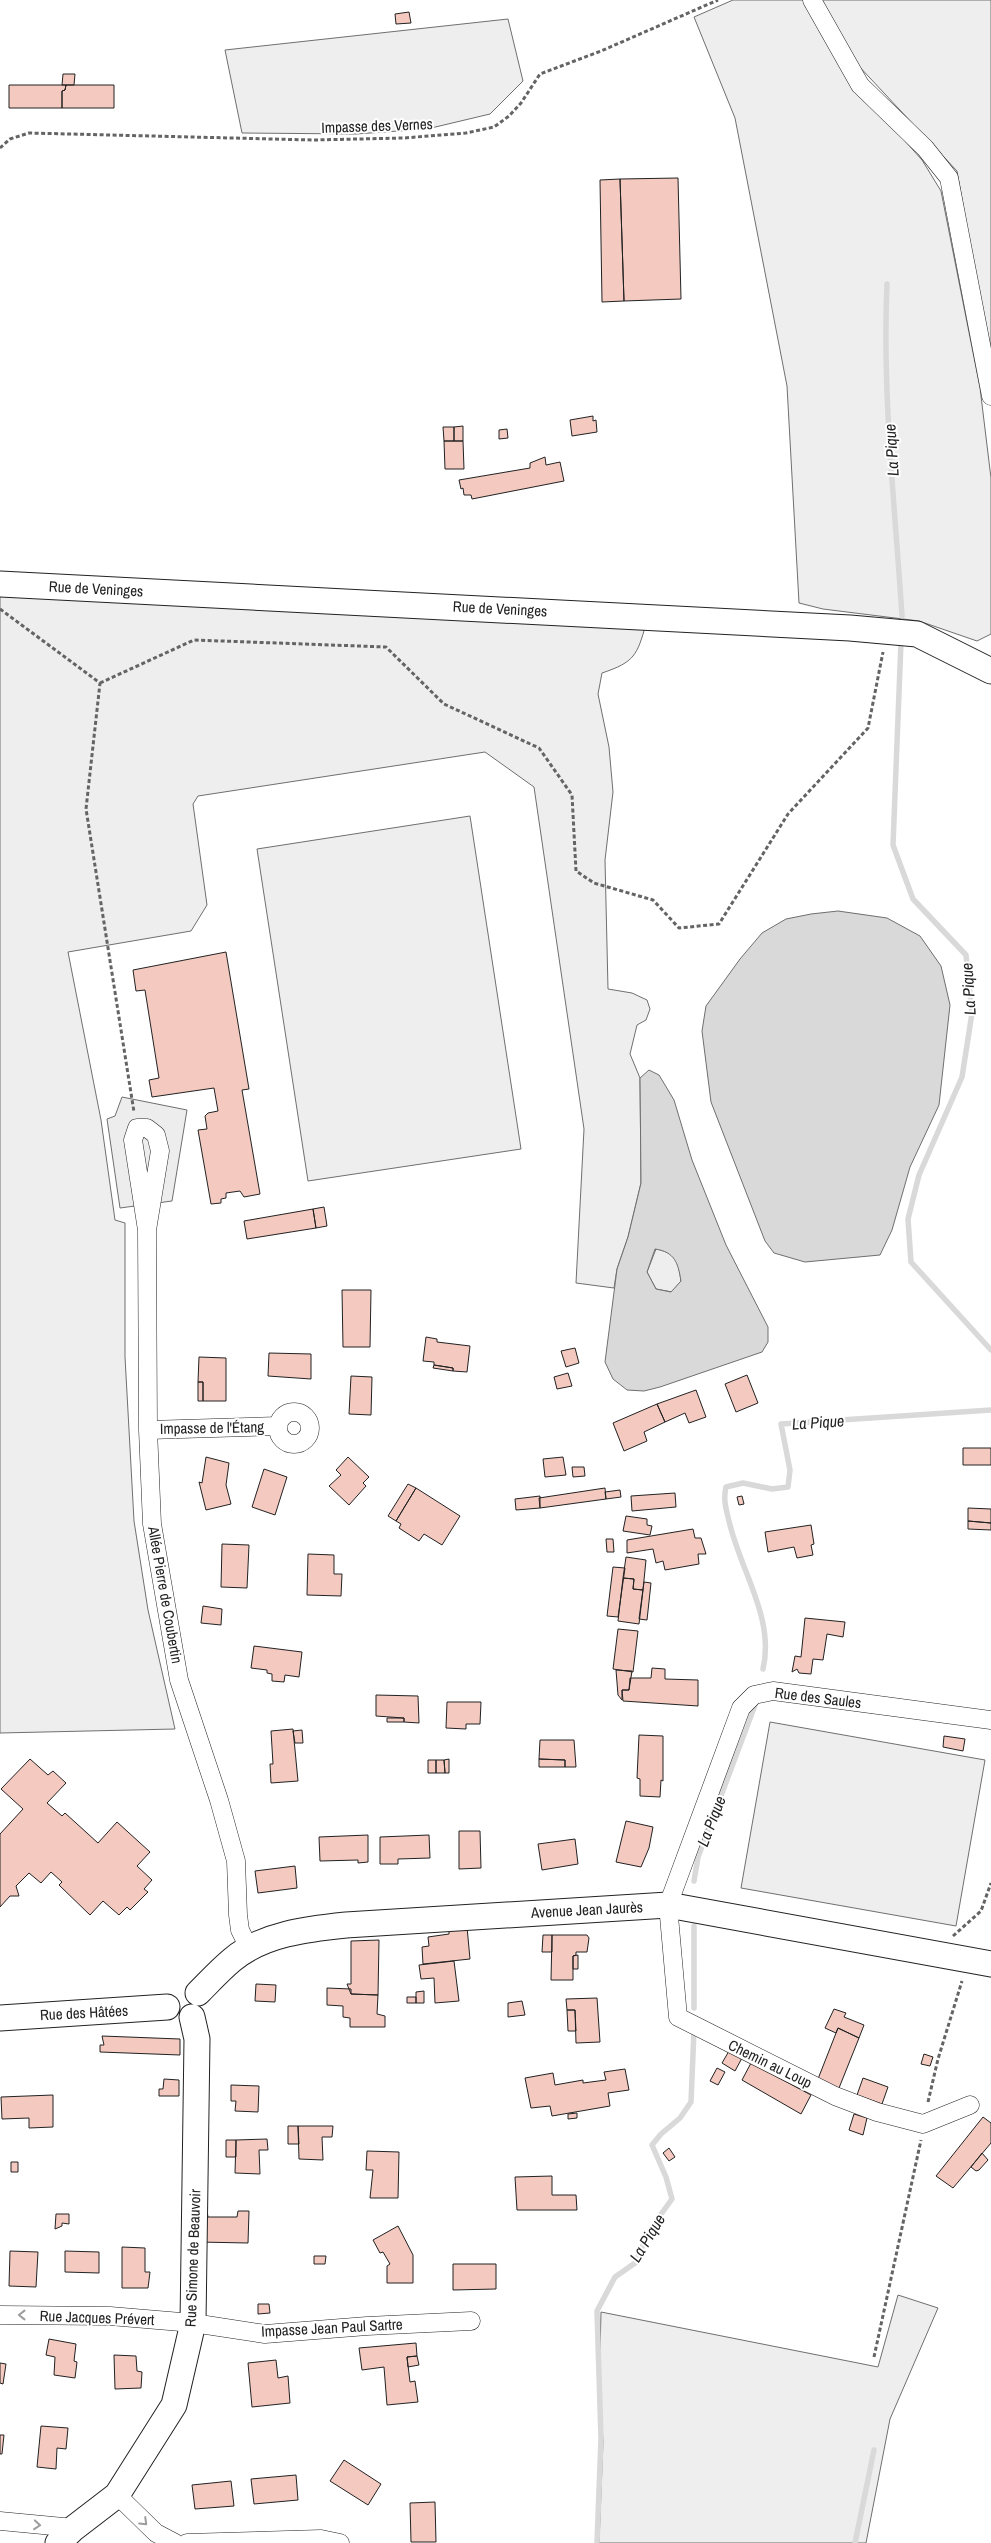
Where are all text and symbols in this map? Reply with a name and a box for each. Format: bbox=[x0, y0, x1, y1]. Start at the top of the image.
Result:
street label: Impasse des Vernes bbox=[321, 113, 433, 138]
water label: La Pique bbox=[878, 423, 904, 477]
street label: Rue de Veninges bbox=[48, 576, 144, 601]
street label: Rue de Veninges bbox=[452, 596, 548, 621]
water label: La Pique bbox=[955, 962, 981, 1016]
water label: La Pique bbox=[791, 1409, 845, 1435]
street label: Impasse de l'Étang bbox=[160, 1416, 264, 1439]
street label: Allée Pierre de Coubertin bbox=[143, 1524, 188, 1665]
street label: Rue des Saules bbox=[774, 1682, 862, 1713]
water label: La Pique bbox=[691, 1793, 731, 1849]
street label: Avenue Jean Jaurès bbox=[530, 1896, 643, 1923]
street label: Rue des Hâtées bbox=[39, 2000, 129, 2025]
street label: Chemin au Loup bbox=[725, 2034, 816, 2093]
street label: Rue Simone de Beauvoir bbox=[180, 2189, 205, 2327]
water label: La Pique bbox=[624, 2210, 670, 2266]
street label: Rue Jacques Prévert bbox=[39, 2305, 155, 2330]
one-way arrow bbox=[18, 2310, 26, 2320]
street label: Impasse Jean Paul Sartre bbox=[261, 2313, 403, 2342]
one-way arrow bbox=[138, 2516, 147, 2525]
one-way arrow bbox=[33, 2519, 41, 2530]

